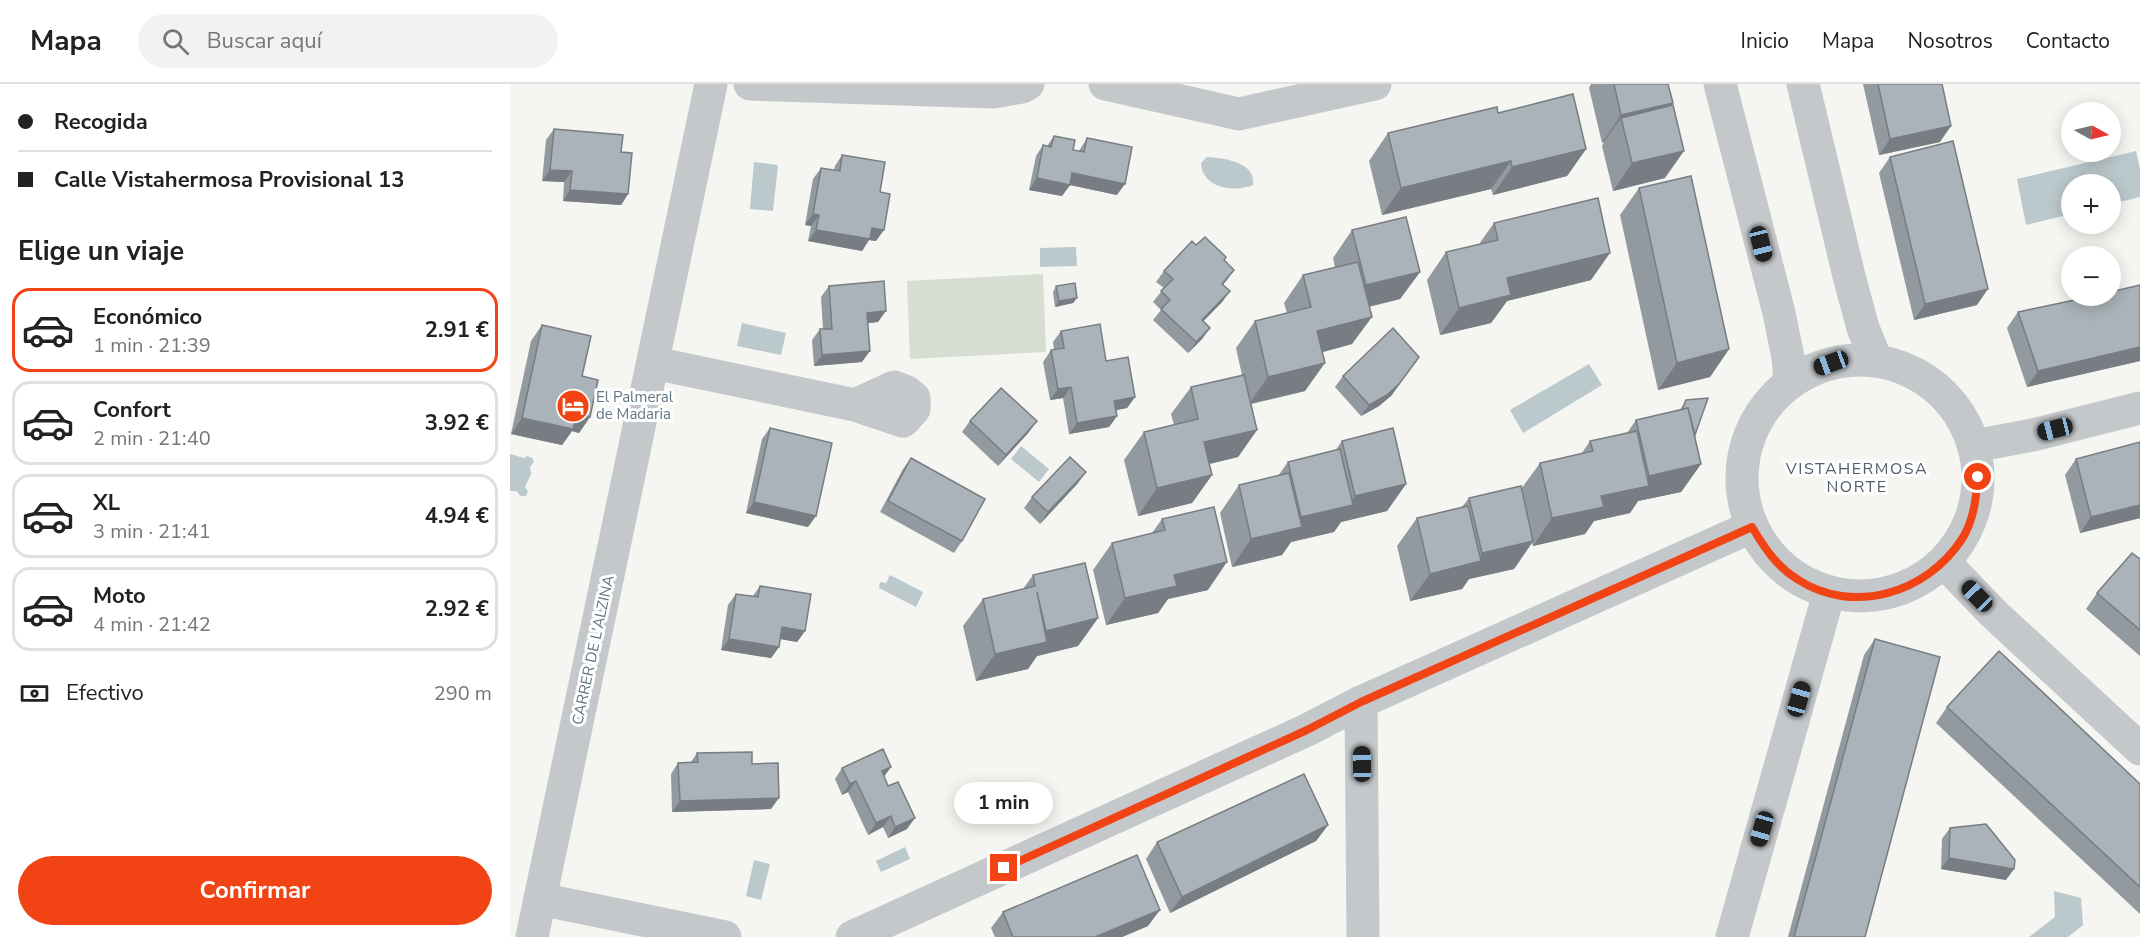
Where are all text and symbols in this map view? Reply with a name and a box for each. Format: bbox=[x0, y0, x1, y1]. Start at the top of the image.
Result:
search box bbox=[138, 14, 558, 68]
text: Mapa bbox=[30, 22, 102, 60]
icon: search bbox=[159, 25, 192, 58]
text: Buscar aquí bbox=[207, 26, 322, 56]
text: Inicio bbox=[1741, 27, 1789, 55]
text: Mapa bbox=[1822, 27, 1874, 55]
text: Nosotros bbox=[1907, 27, 1993, 55]
text: Contacto bbox=[2026, 27, 2110, 55]
north arrow bbox=[2061, 102, 2121, 162]
map controls bbox=[2061, 102, 2121, 306]
text: Recogida bbox=[54, 107, 148, 137]
text: Calle Vistahermosa Provisional 13 bbox=[54, 165, 404, 195]
button: + bbox=[2061, 174, 2121, 234]
car bbox=[1748, 224, 1774, 264]
text: Elige un viaje bbox=[18, 233, 184, 270]
button: − bbox=[2061, 246, 2121, 306]
text: Económico bbox=[93, 302, 202, 332]
icon: car bbox=[21, 303, 75, 357]
text: 2.91 € bbox=[425, 315, 489, 345]
text: 1 min · 21:39 bbox=[93, 332, 211, 359]
car bbox=[1811, 348, 1851, 378]
place label: El Palmeral de Madaria bbox=[596, 387, 674, 424]
hotel icon: El Palmeral de Madaria bbox=[555, 388, 591, 424]
text: Confort bbox=[93, 395, 171, 425]
icon: car bbox=[21, 396, 75, 450]
text: 3.92 € bbox=[425, 408, 489, 438]
car bbox=[2035, 416, 2075, 442]
text: 2 min · 21:40 bbox=[93, 425, 211, 452]
district label: VISTAHERMOSA NORTE bbox=[1785, 458, 1928, 498]
route start bbox=[1964, 463, 1991, 490]
text: XL bbox=[93, 488, 120, 518]
icon: car bbox=[21, 489, 75, 543]
text: 4.94 € bbox=[425, 501, 489, 531]
text: 3 min · 21:41 bbox=[93, 518, 211, 545]
street label: CARRER DE L'ALZINA bbox=[567, 573, 619, 727]
car bbox=[1958, 577, 1996, 615]
text: Moto bbox=[93, 581, 146, 611]
icon: car bbox=[21, 582, 75, 636]
text: 2.92 € bbox=[425, 594, 489, 624]
text: 4 min · 21:42 bbox=[93, 611, 211, 638]
icon: cash bbox=[18, 677, 51, 710]
text: Efectivo bbox=[66, 678, 144, 708]
car bbox=[1785, 679, 1813, 719]
text: 290 m bbox=[434, 680, 492, 707]
car bbox=[1353, 746, 1371, 782]
callout: 1 min bbox=[954, 781, 1054, 823]
text: 1 min bbox=[978, 789, 1029, 816]
car bbox=[1748, 809, 1776, 849]
route end bbox=[990, 854, 1017, 881]
button: Confirmar bbox=[18, 856, 492, 925]

